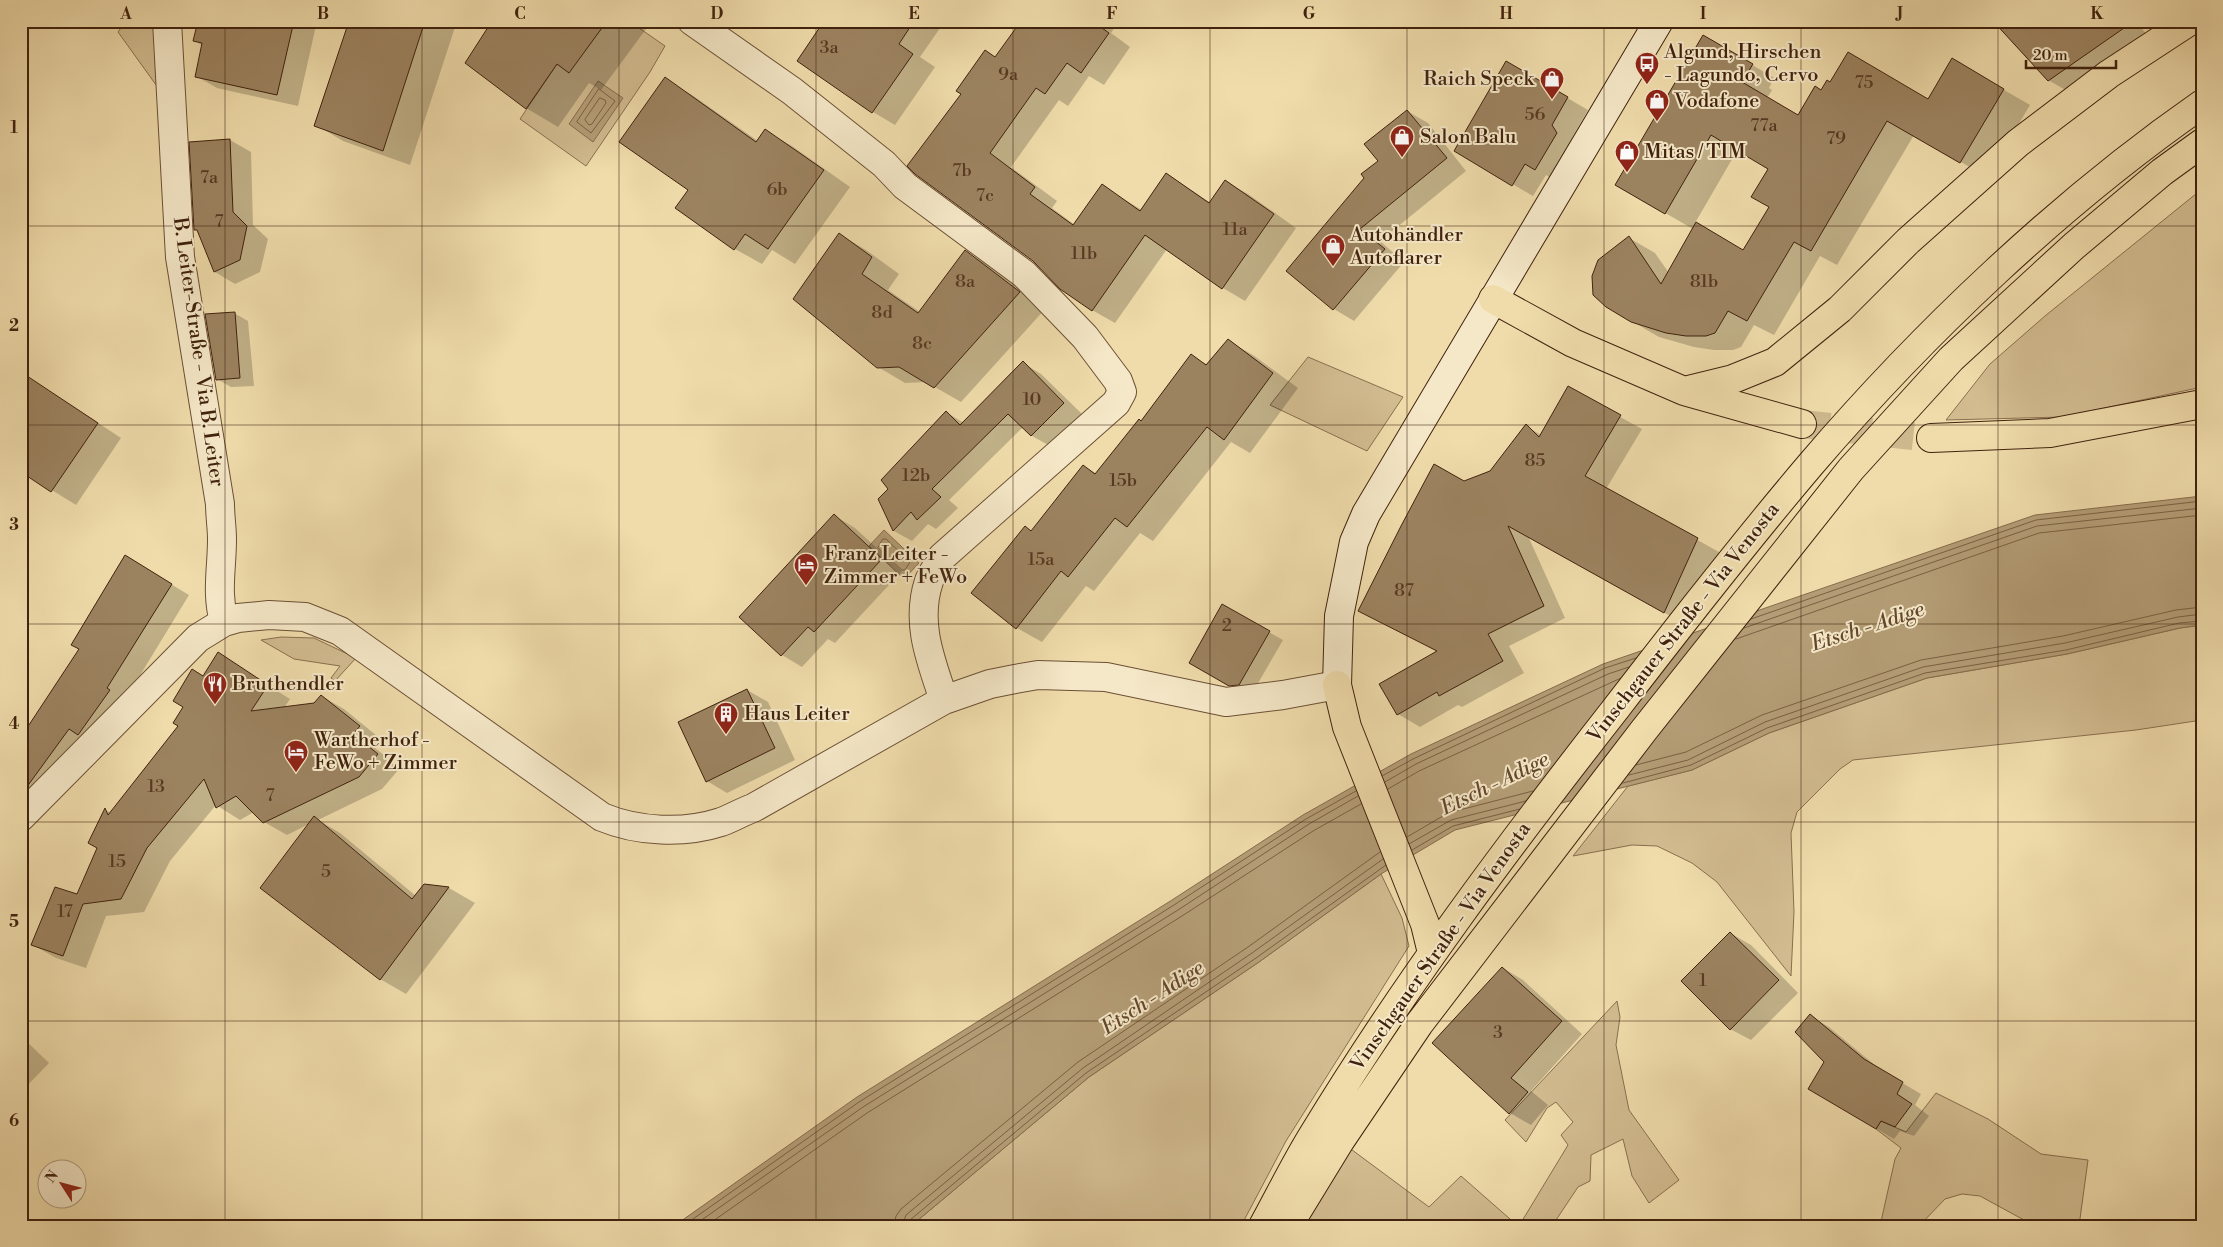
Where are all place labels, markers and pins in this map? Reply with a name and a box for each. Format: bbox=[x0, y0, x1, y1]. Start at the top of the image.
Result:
place label: Algund, Hirschen - Lagundo, Cervo bbox=[1663, 40, 1821, 88]
bus stop icon: Algund, Hirschen - Lagundo, Cervo bbox=[1634, 51, 1660, 85]
shop icon: Raich Speck bbox=[1539, 66, 1565, 100]
place label: Raich Speck bbox=[1423, 67, 1536, 92]
shop icon: Vodafone bbox=[1644, 88, 1670, 122]
place label: Vodafone bbox=[1673, 89, 1759, 114]
shop icon: Salon Balu bbox=[1389, 124, 1415, 158]
place label: Salon Balu bbox=[1420, 125, 1517, 150]
shop icon: Mitas / TIM bbox=[1614, 139, 1640, 173]
place label: Mitas / TIM bbox=[1644, 140, 1746, 165]
place label: Autohändler Autoflarer bbox=[1349, 223, 1463, 271]
shop icon: Autohändler Autoflarer bbox=[1320, 233, 1346, 267]
place label: Franz Leiter - Zimmer + FeWo bbox=[824, 542, 967, 590]
hotel icon: Franz Leiter - Zimmer + FeWo bbox=[793, 552, 819, 586]
restaurant icon: Bruthendler bbox=[202, 671, 228, 705]
place label: Bruthendler bbox=[231, 672, 344, 697]
building icon: Haus Leiter bbox=[713, 701, 739, 735]
place label: Haus Leiter bbox=[744, 702, 850, 727]
place label: Wartherhof - FeWo + Zimmer bbox=[313, 728, 457, 776]
hotel icon: Wartherhof - FeWo + Zimmer bbox=[283, 739, 309, 773]

